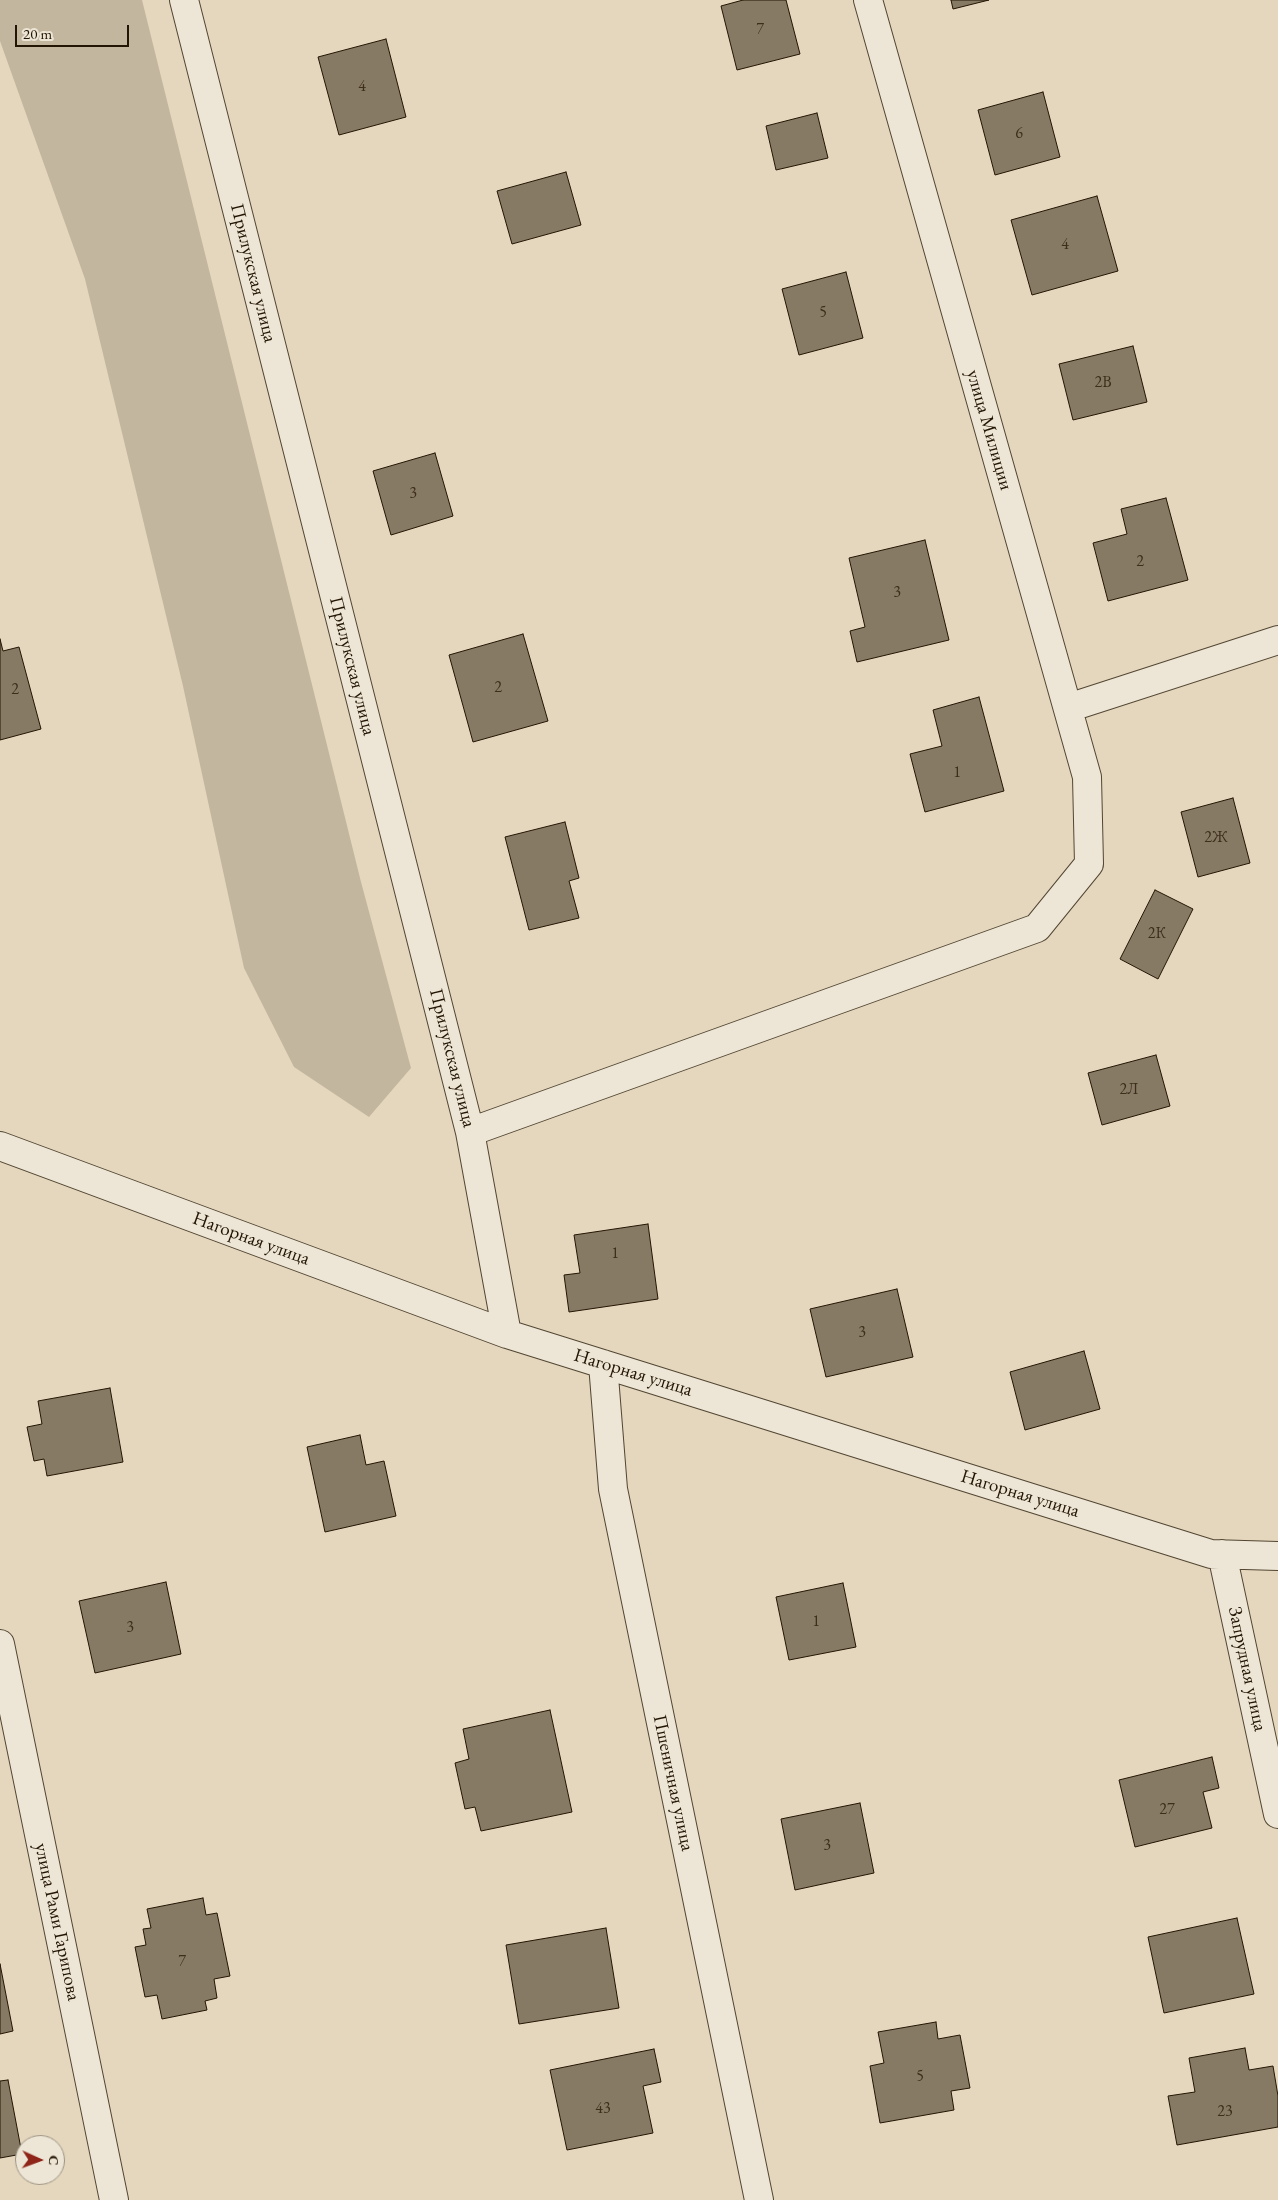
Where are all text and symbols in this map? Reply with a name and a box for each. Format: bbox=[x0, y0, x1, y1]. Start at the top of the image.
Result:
scale bar bbox=[18, 15, 131, 47]
house number: 7 bbox=[756, 20, 764, 40]
text: 20 m bbox=[23, 24, 52, 43]
house number: 4 bbox=[358, 77, 366, 97]
house number: 6 bbox=[1015, 124, 1023, 144]
street label: Прилукская улица bbox=[225, 201, 281, 345]
house number: 4 bbox=[1061, 235, 1069, 255]
house number: 5 bbox=[819, 303, 827, 323]
street label: улица Милиции bbox=[961, 367, 1017, 493]
house number: 2В bbox=[1094, 373, 1112, 393]
house number: 3 bbox=[409, 484, 417, 504]
house number: 2 bbox=[1136, 552, 1144, 572]
house number: 3 bbox=[893, 583, 901, 603]
street label: Прилукская улица bbox=[324, 594, 380, 738]
house number: 2 bbox=[494, 678, 502, 698]
house number: 2 bbox=[11, 680, 19, 700]
house number: 1 bbox=[953, 763, 961, 783]
house number: 2Ж bbox=[1204, 828, 1228, 848]
house number: 2К bbox=[1148, 924, 1166, 944]
street label: Прилукская улица bbox=[424, 986, 480, 1130]
house number: 2Л bbox=[1119, 1080, 1139, 1100]
street label: Нагорная улица bbox=[189, 1207, 313, 1271]
house number: 1 bbox=[611, 1244, 619, 1264]
house number: 3 bbox=[858, 1323, 866, 1343]
street label: Нагорная улица bbox=[571, 1344, 695, 1402]
street label: Нагорная улица bbox=[958, 1465, 1082, 1523]
street label: Запрудная улица bbox=[1223, 1605, 1271, 1733]
house number: 1 bbox=[812, 1612, 820, 1632]
house number: 3 bbox=[126, 1618, 134, 1638]
street label: Пшеничная улица bbox=[647, 1713, 699, 1853]
house number: 27 bbox=[1159, 1800, 1175, 1820]
house number: 3 bbox=[823, 1836, 831, 1856]
street label: улица Рами Гарипова bbox=[29, 1841, 85, 2003]
house number: 7 bbox=[178, 1952, 186, 1972]
house number: 5 bbox=[916, 2067, 924, 2087]
house number: 43 bbox=[595, 2099, 611, 2119]
house number: 23 bbox=[1217, 2102, 1233, 2122]
north arrow bbox=[15, 2135, 65, 2185]
text: С bbox=[45, 2155, 63, 2166]

